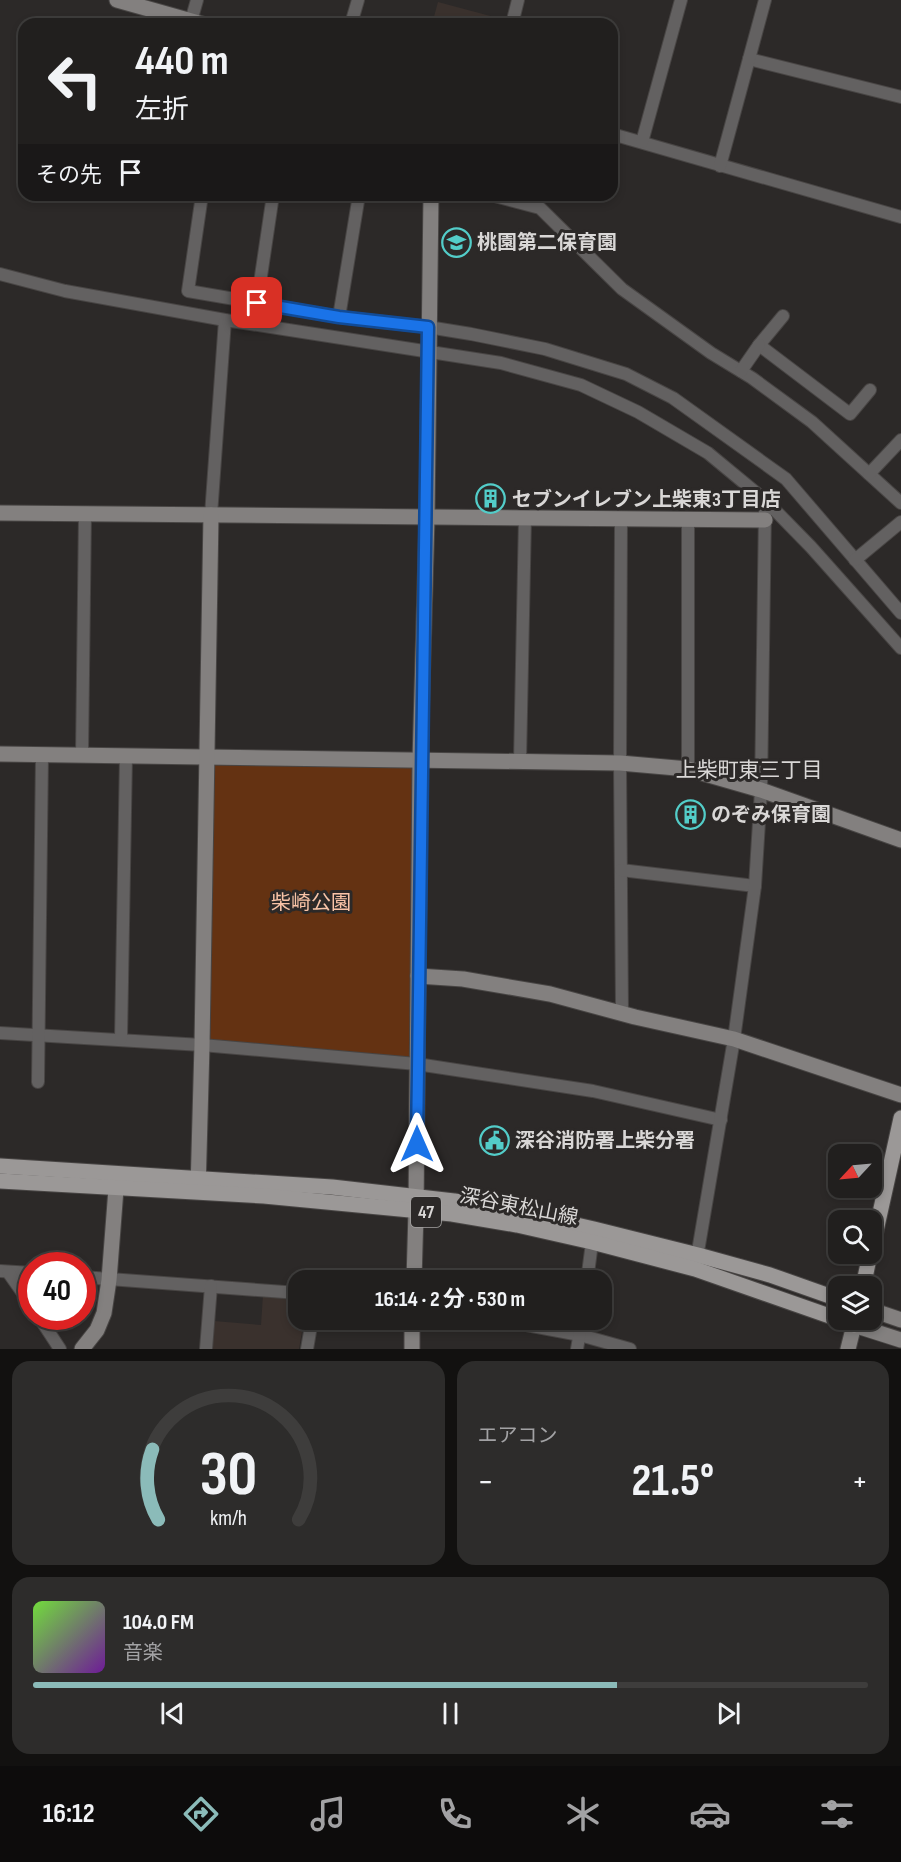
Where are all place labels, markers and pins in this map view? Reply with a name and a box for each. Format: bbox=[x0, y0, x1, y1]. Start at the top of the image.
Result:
school or university icon: 桃園第二保育園 bbox=[440, 226, 472, 258]
place label: 桃園第二保育園 bbox=[477, 231, 617, 255]
pin bbox=[231, 277, 282, 328]
building icon: セブンイレブン上柴東3丁目店 bbox=[475, 483, 507, 515]
place label: セブンイレブン上柴東3丁目店 bbox=[512, 488, 781, 512]
building icon: のぞみ保育園 bbox=[674, 798, 706, 830]
place label: のぞみ保育園 bbox=[711, 803, 831, 827]
public building icon: 深谷消防署上柴分署 bbox=[478, 1124, 510, 1156]
place label: 深谷消防署上柴分署 bbox=[515, 1129, 695, 1153]

